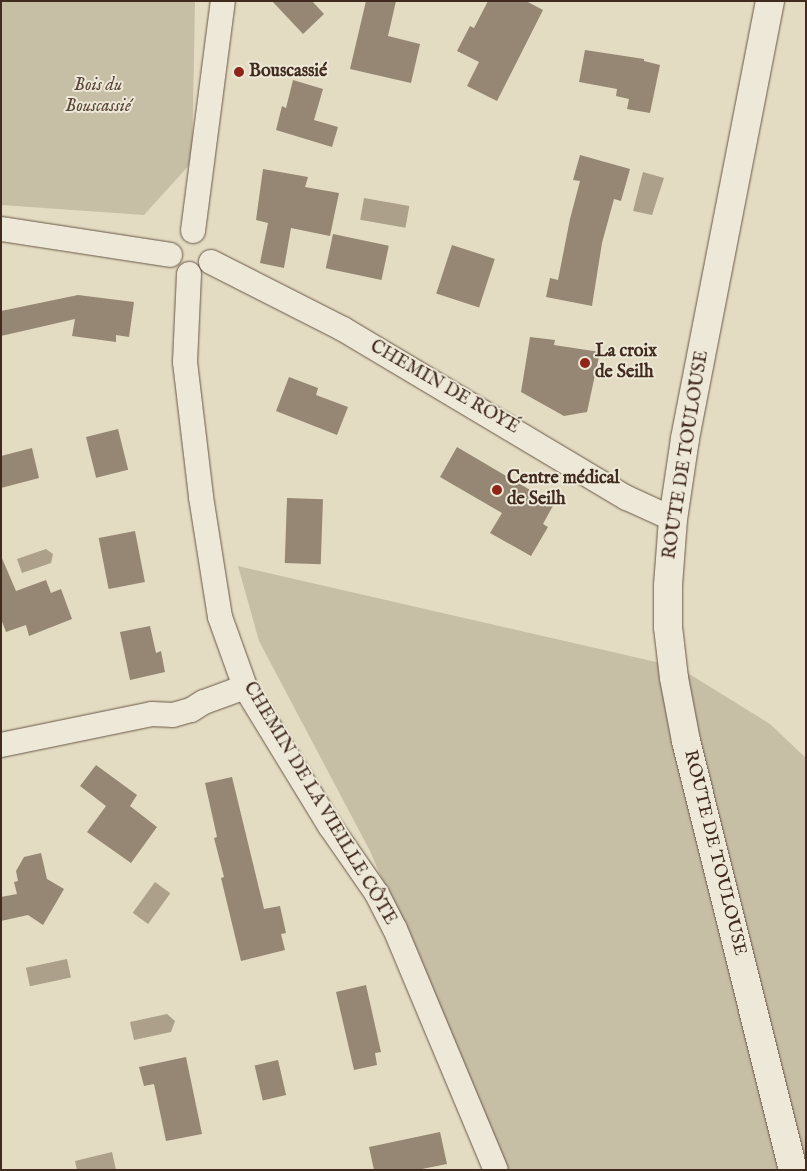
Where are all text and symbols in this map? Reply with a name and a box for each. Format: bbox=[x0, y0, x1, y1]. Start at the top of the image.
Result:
place label: Bouscassié bbox=[249, 61, 327, 83]
marker: Bouscassié bbox=[233, 66, 245, 78]
park label: Bois du Bouscassié bbox=[65, 76, 131, 118]
street label: CHEMIN DE ROYÉ bbox=[366, 337, 522, 439]
place label: La croix de Seilh bbox=[595, 342, 657, 384]
street label: ROUTE DE TOULOUSE bbox=[660, 349, 714, 561]
marker: La croix de Seilh bbox=[579, 357, 591, 369]
place label: Centre médical de Seilh bbox=[507, 469, 620, 512]
marker: Centre médical de Seilh bbox=[491, 484, 503, 496]
street label: CHEMIN DE LA VIEILLE CÔTE bbox=[238, 679, 400, 929]
street label: ROUTE DE TOULOUSE bbox=[678, 748, 750, 958]

